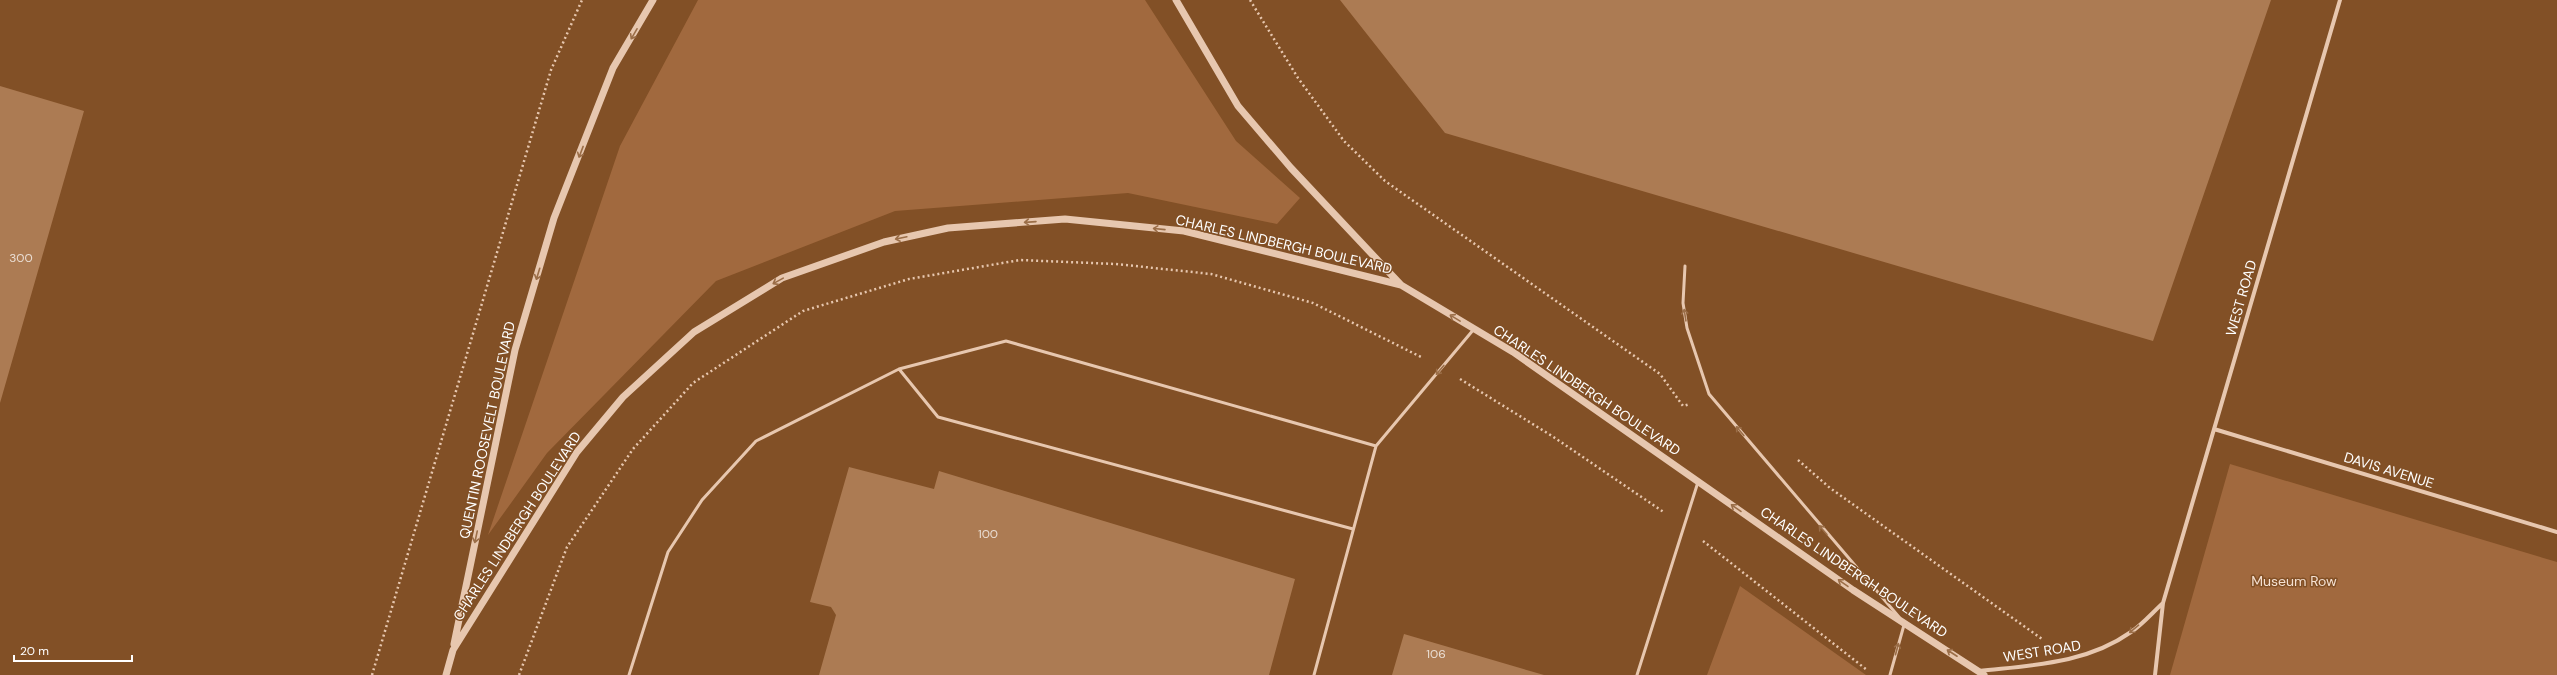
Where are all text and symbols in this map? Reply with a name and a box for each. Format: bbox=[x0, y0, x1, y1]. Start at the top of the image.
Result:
one-way arrow bbox=[629, 28, 637, 40]
one-way arrow bbox=[576, 145, 584, 157]
street label: CHARLES LINDBERGH BOULEVARD bbox=[1174, 210, 1394, 278]
one-way arrow bbox=[1024, 219, 1037, 226]
one-way arrow bbox=[1153, 225, 1166, 232]
one-way arrow bbox=[895, 235, 908, 243]
house number: 300 bbox=[9, 250, 33, 266]
street label: WEST ROAD bbox=[2222, 258, 2260, 338]
one-way arrow bbox=[534, 268, 541, 281]
one-way arrow bbox=[772, 278, 784, 285]
one-way arrow bbox=[1681, 309, 1689, 322]
one-way arrow bbox=[1449, 313, 1461, 321]
street label: QUENTIN ROOSEVELT BOULEVARD bbox=[455, 320, 519, 540]
street label: CHARLES LINDBERGH BOULEVARD bbox=[1490, 321, 1684, 459]
one-way arrow bbox=[1435, 364, 1444, 375]
one-way arrow bbox=[1735, 425, 1744, 436]
street label: CHARLES LINDBERGH BOULEVARD bbox=[449, 428, 585, 624]
street label: DAVIS AVENUE bbox=[2342, 448, 2436, 492]
street label: CHARLES LINDBERGH BOULEVARD bbox=[1757, 503, 1951, 641]
one-way arrow bbox=[1731, 504, 1742, 512]
one-way arrow bbox=[1819, 525, 1828, 535]
house number: 100 bbox=[978, 526, 998, 542]
one-way arrow bbox=[472, 530, 480, 543]
park label: Museum Row bbox=[2251, 572, 2337, 590]
one-way arrow bbox=[1837, 579, 1848, 587]
one-way arrow bbox=[2129, 624, 2140, 633]
street label: WEST ROAD bbox=[2002, 636, 2082, 666]
scale bar bbox=[14, 637, 132, 663]
text: 20 m bbox=[20, 643, 49, 659]
one-way arrow bbox=[1894, 643, 1901, 656]
house number: 106 bbox=[1426, 646, 1446, 662]
one-way arrow bbox=[1946, 649, 1958, 657]

